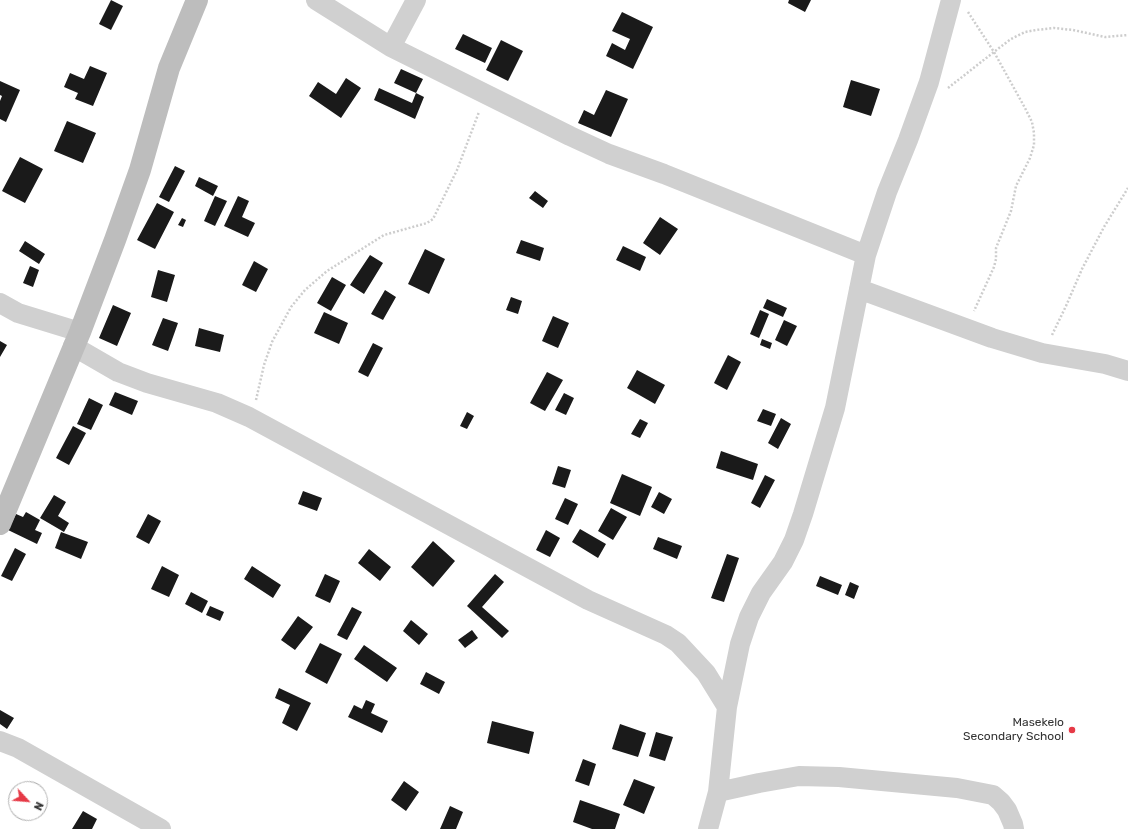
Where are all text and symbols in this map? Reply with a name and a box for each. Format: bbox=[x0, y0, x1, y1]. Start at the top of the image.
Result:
place label: Masekelo Secondary School bbox=[963, 716, 1064, 744]
marker: Masekelo Secondary School bbox=[1067, 725, 1077, 735]
north arrow bbox=[8, 781, 48, 821]
text: N bbox=[31, 800, 46, 812]

